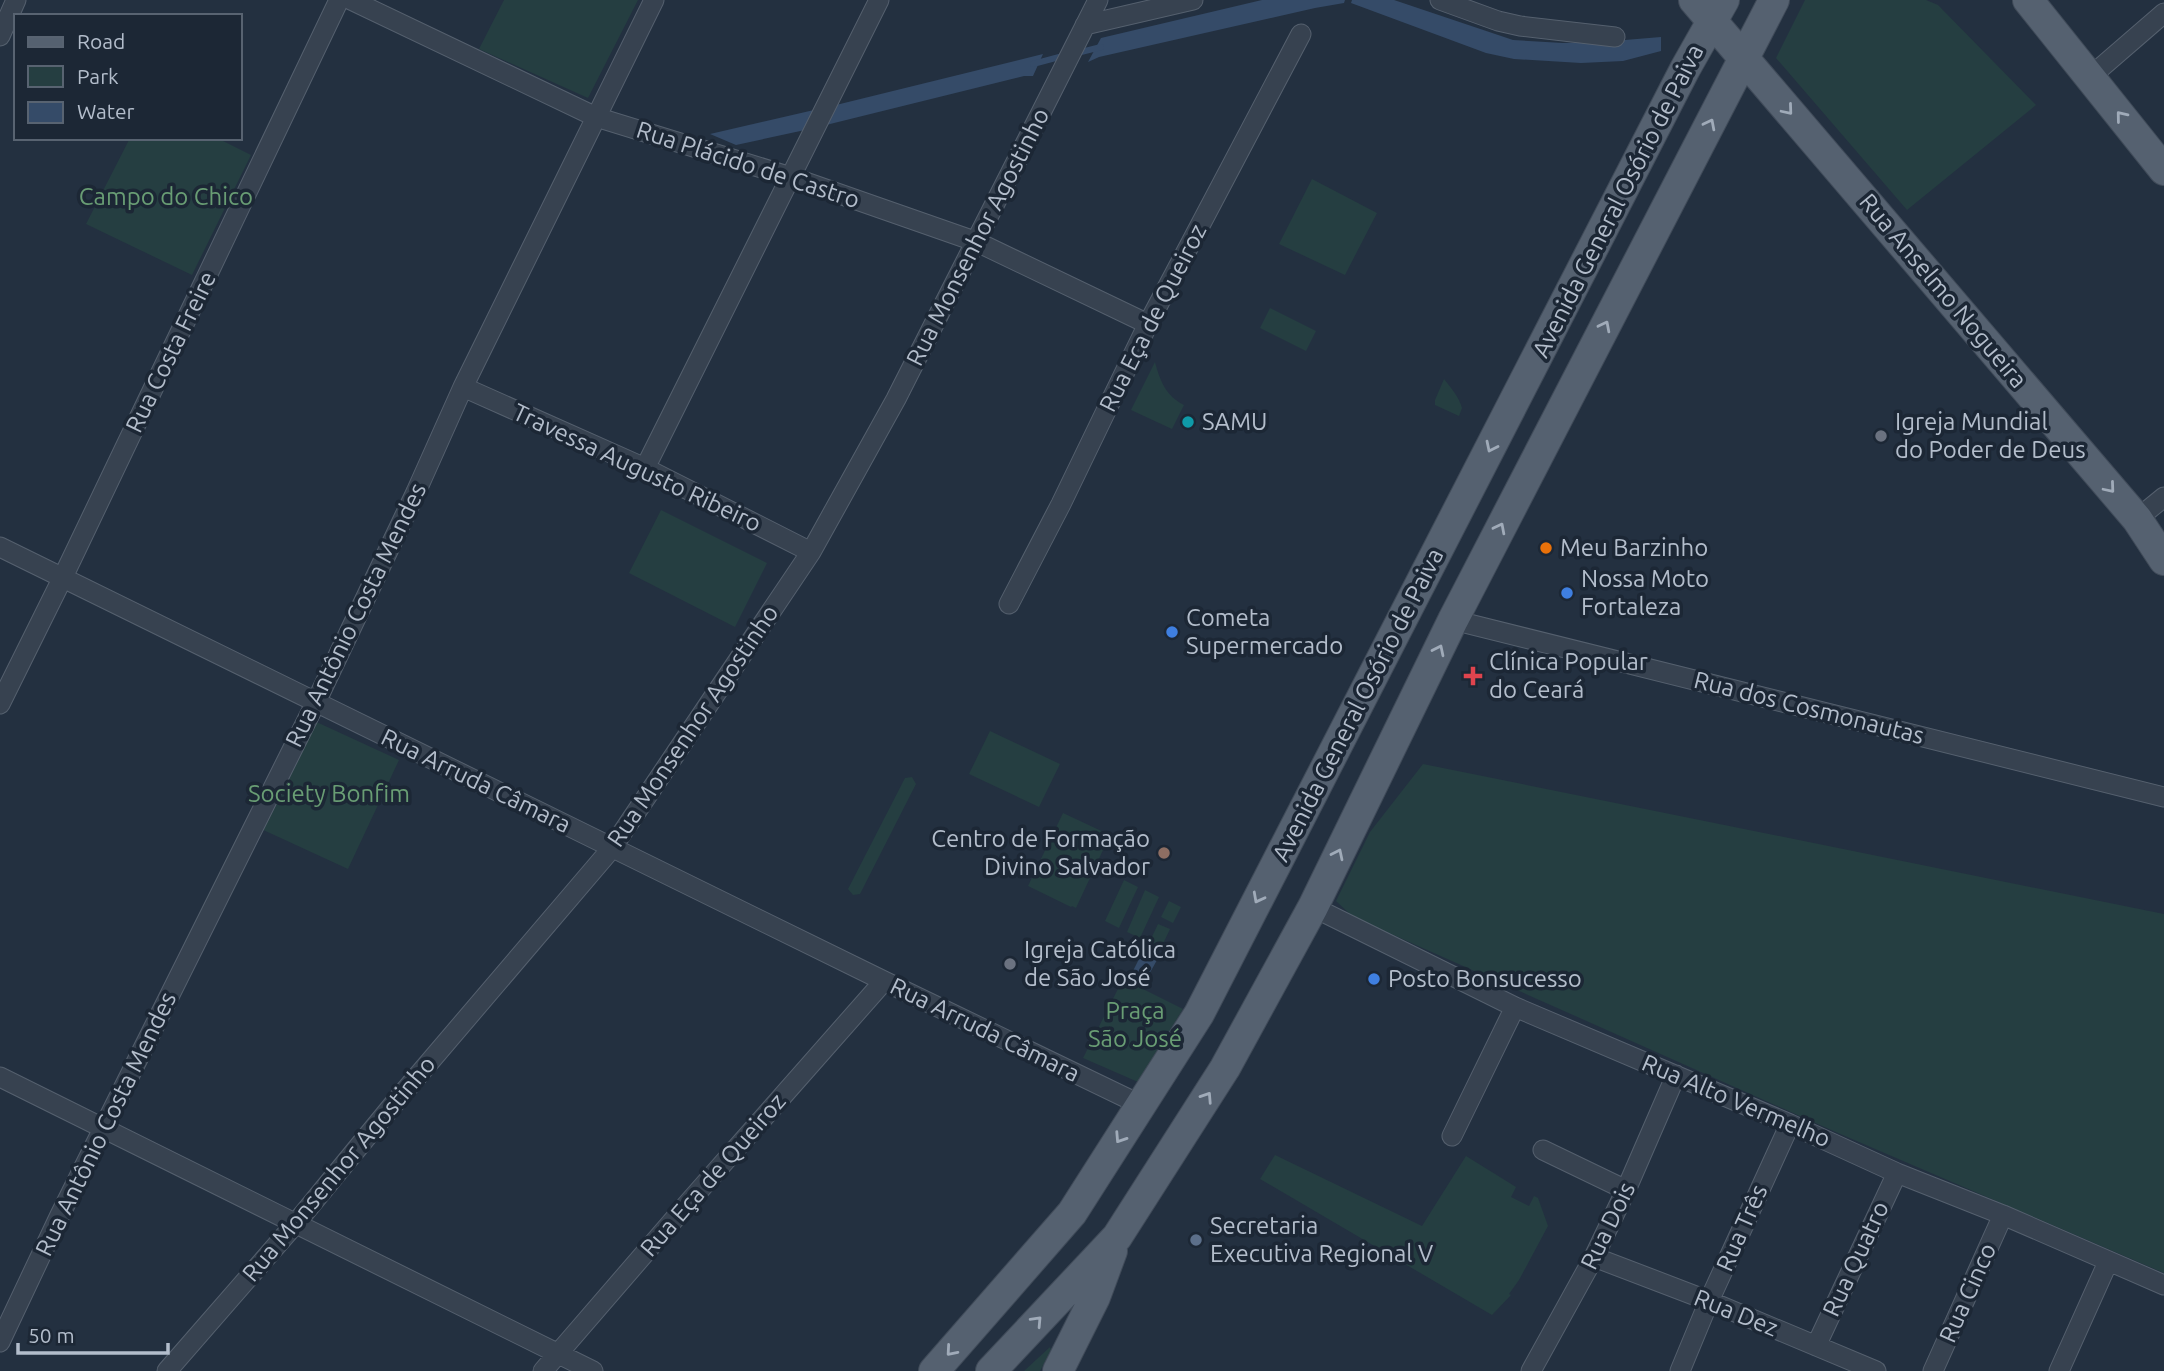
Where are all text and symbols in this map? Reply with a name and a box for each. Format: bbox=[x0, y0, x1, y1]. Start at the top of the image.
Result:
legend bbox=[14, 14, 242, 140]
text: Road bbox=[77, 29, 125, 53]
street label: Avenida General Osório de Paiva bbox=[1527, 40, 1708, 362]
text: Park bbox=[77, 64, 119, 88]
text: Water bbox=[77, 99, 135, 123]
one-way arrow bbox=[1780, 101, 1792, 114]
street label: Rua Monsenhor Agostinho bbox=[901, 104, 1054, 370]
one-way arrow bbox=[2117, 112, 2130, 124]
street label: Rua Plácido de Castro bbox=[633, 116, 863, 213]
one-way arrow bbox=[1701, 119, 1715, 131]
park label: Campo do Chico bbox=[79, 183, 253, 210]
street label: Rua Anselmo Nogueira bbox=[1854, 188, 2033, 393]
street label: Rua Eça de Queiroz bbox=[1094, 219, 1212, 416]
street label: Rua Costa Freire bbox=[120, 267, 221, 437]
one-way arrow bbox=[1597, 321, 1611, 334]
street label: Travessa Augusto Ribeiro bbox=[509, 398, 766, 537]
place label: SAMU bbox=[1202, 408, 1267, 435]
place label: Igreja Mundial do Poder de Deus bbox=[1895, 408, 2086, 463]
marker: SAMU bbox=[1180, 414, 1196, 430]
marker: Igreja Mundial do Poder de Deus bbox=[1873, 428, 1889, 444]
one-way arrow bbox=[1485, 440, 1499, 452]
street label: Rua Antônio Costa Mendes bbox=[280, 478, 431, 751]
one-way arrow bbox=[2102, 480, 2114, 493]
one-way arrow bbox=[1492, 523, 1506, 535]
place label: Meu Barzinho bbox=[1560, 534, 1708, 561]
marker: Meu Barzinho bbox=[1538, 540, 1554, 556]
street label: Avenida General Osório de Paiva bbox=[1267, 544, 1448, 866]
place label: Nossa Moto Fortaleza bbox=[1581, 565, 1709, 620]
marker: Nossa Moto Fortaleza bbox=[1559, 585, 1575, 601]
street label: Rua Monsenhor Agostinho bbox=[602, 600, 784, 852]
place label: Cometa Supermercado bbox=[1186, 604, 1343, 659]
marker: Cometa Supermercado bbox=[1164, 624, 1180, 640]
one-way arrow bbox=[1430, 645, 1444, 657]
place label: Clínica Popular do Ceará bbox=[1489, 648, 1648, 703]
marker: Clínica Popular do Ceará bbox=[1463, 666, 1483, 686]
street label: Rua dos Cosmonautas bbox=[1691, 666, 1927, 749]
street label: Rua Arruda Câmara bbox=[377, 723, 575, 838]
park label: Society Bonfim bbox=[248, 780, 410, 807]
place label: Centro de Formação Divino Salvador bbox=[931, 825, 1150, 880]
marker: Centro de Formação Divino Salvador bbox=[1156, 845, 1172, 861]
one-way arrow bbox=[1330, 849, 1344, 861]
one-way arrow bbox=[1253, 891, 1266, 903]
place label: Igreja Católica de São José bbox=[1024, 936, 1176, 991]
marker: Igreja Católica de São José bbox=[1002, 956, 1018, 972]
place label: Posto Bonsucesso bbox=[1388, 965, 1582, 992]
marker: Posto Bonsucesso bbox=[1366, 971, 1382, 987]
street label: Rua Arruda Câmara bbox=[886, 972, 1084, 1087]
street label: Rua Antônio Costa Mendes bbox=[30, 987, 181, 1260]
park label: Praça São José bbox=[1088, 997, 1182, 1052]
street label: Rua Alto Vermelho bbox=[1638, 1049, 1834, 1152]
street label: Rua Monsenhor Agostinho bbox=[237, 1051, 441, 1287]
street label: Rua Eça de Queiroz bbox=[635, 1088, 791, 1262]
one-way arrow bbox=[1198, 1092, 1211, 1105]
one-way arrow bbox=[1115, 1130, 1128, 1143]
street label: Rua Dois bbox=[1575, 1178, 1640, 1274]
street label: Rua Três bbox=[1711, 1180, 1773, 1275]
street label: Rua Quatro bbox=[1817, 1197, 1894, 1321]
place label: Secretaria Executiva Regional V bbox=[1210, 1212, 1433, 1267]
marker: Secretaria Executiva Regional V bbox=[1188, 1232, 1204, 1248]
street label: Rua Cinco bbox=[1934, 1239, 2001, 1347]
street label: Rua Dez bbox=[1690, 1284, 1782, 1341]
scale bar bbox=[18, 1312, 168, 1356]
one-way arrow bbox=[1029, 1316, 1042, 1329]
text: 50 m bbox=[28, 1323, 75, 1347]
one-way arrow bbox=[947, 1343, 959, 1356]

